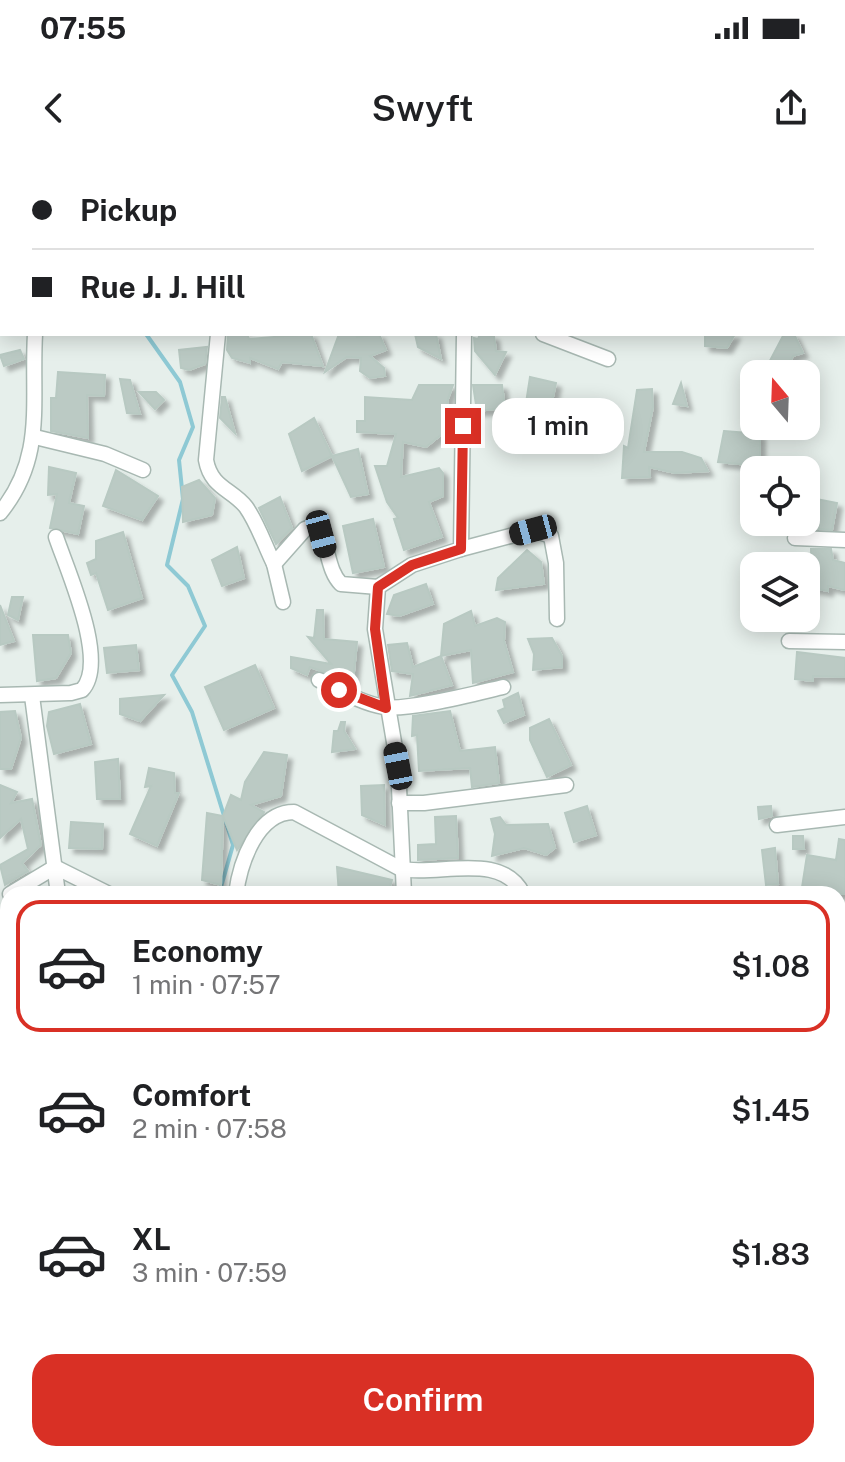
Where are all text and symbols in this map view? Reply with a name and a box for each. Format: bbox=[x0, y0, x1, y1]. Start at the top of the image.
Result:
text: 07:55 bbox=[40, 10, 126, 46]
icon: back bbox=[32, 86, 76, 130]
icon: share bbox=[769, 86, 813, 130]
text: Swyft bbox=[372, 87, 473, 129]
text: Pickup bbox=[80, 192, 177, 228]
text: Rue J. J. Hill bbox=[80, 269, 246, 305]
north arrow bbox=[740, 360, 820, 440]
map controls bbox=[740, 360, 820, 632]
callout: 1 min bbox=[491, 398, 623, 454]
route end bbox=[445, 408, 481, 444]
text: 1 min bbox=[527, 410, 589, 441]
button: locate bbox=[740, 456, 820, 536]
car bbox=[303, 508, 339, 560]
car bbox=[507, 512, 559, 548]
button: layers bbox=[740, 552, 820, 632]
route start bbox=[321, 672, 357, 708]
car bbox=[382, 740, 414, 792]
icon: car bbox=[36, 930, 108, 1002]
text: Economy bbox=[132, 933, 263, 969]
text: $1.08 bbox=[731, 948, 810, 984]
text: 1 min · 07:57 bbox=[132, 969, 281, 1000]
icon: car bbox=[36, 1074, 108, 1146]
text: Comfort bbox=[132, 1077, 251, 1113]
text: $1.45 bbox=[731, 1092, 810, 1128]
text: 2 min · 07:58 bbox=[132, 1113, 287, 1144]
icon: car bbox=[36, 1218, 108, 1290]
text: XL bbox=[132, 1221, 171, 1257]
text: $1.83 bbox=[731, 1236, 810, 1272]
text: 3 min · 07:59 bbox=[132, 1257, 287, 1288]
button: Confirm bbox=[32, 1354, 814, 1446]

